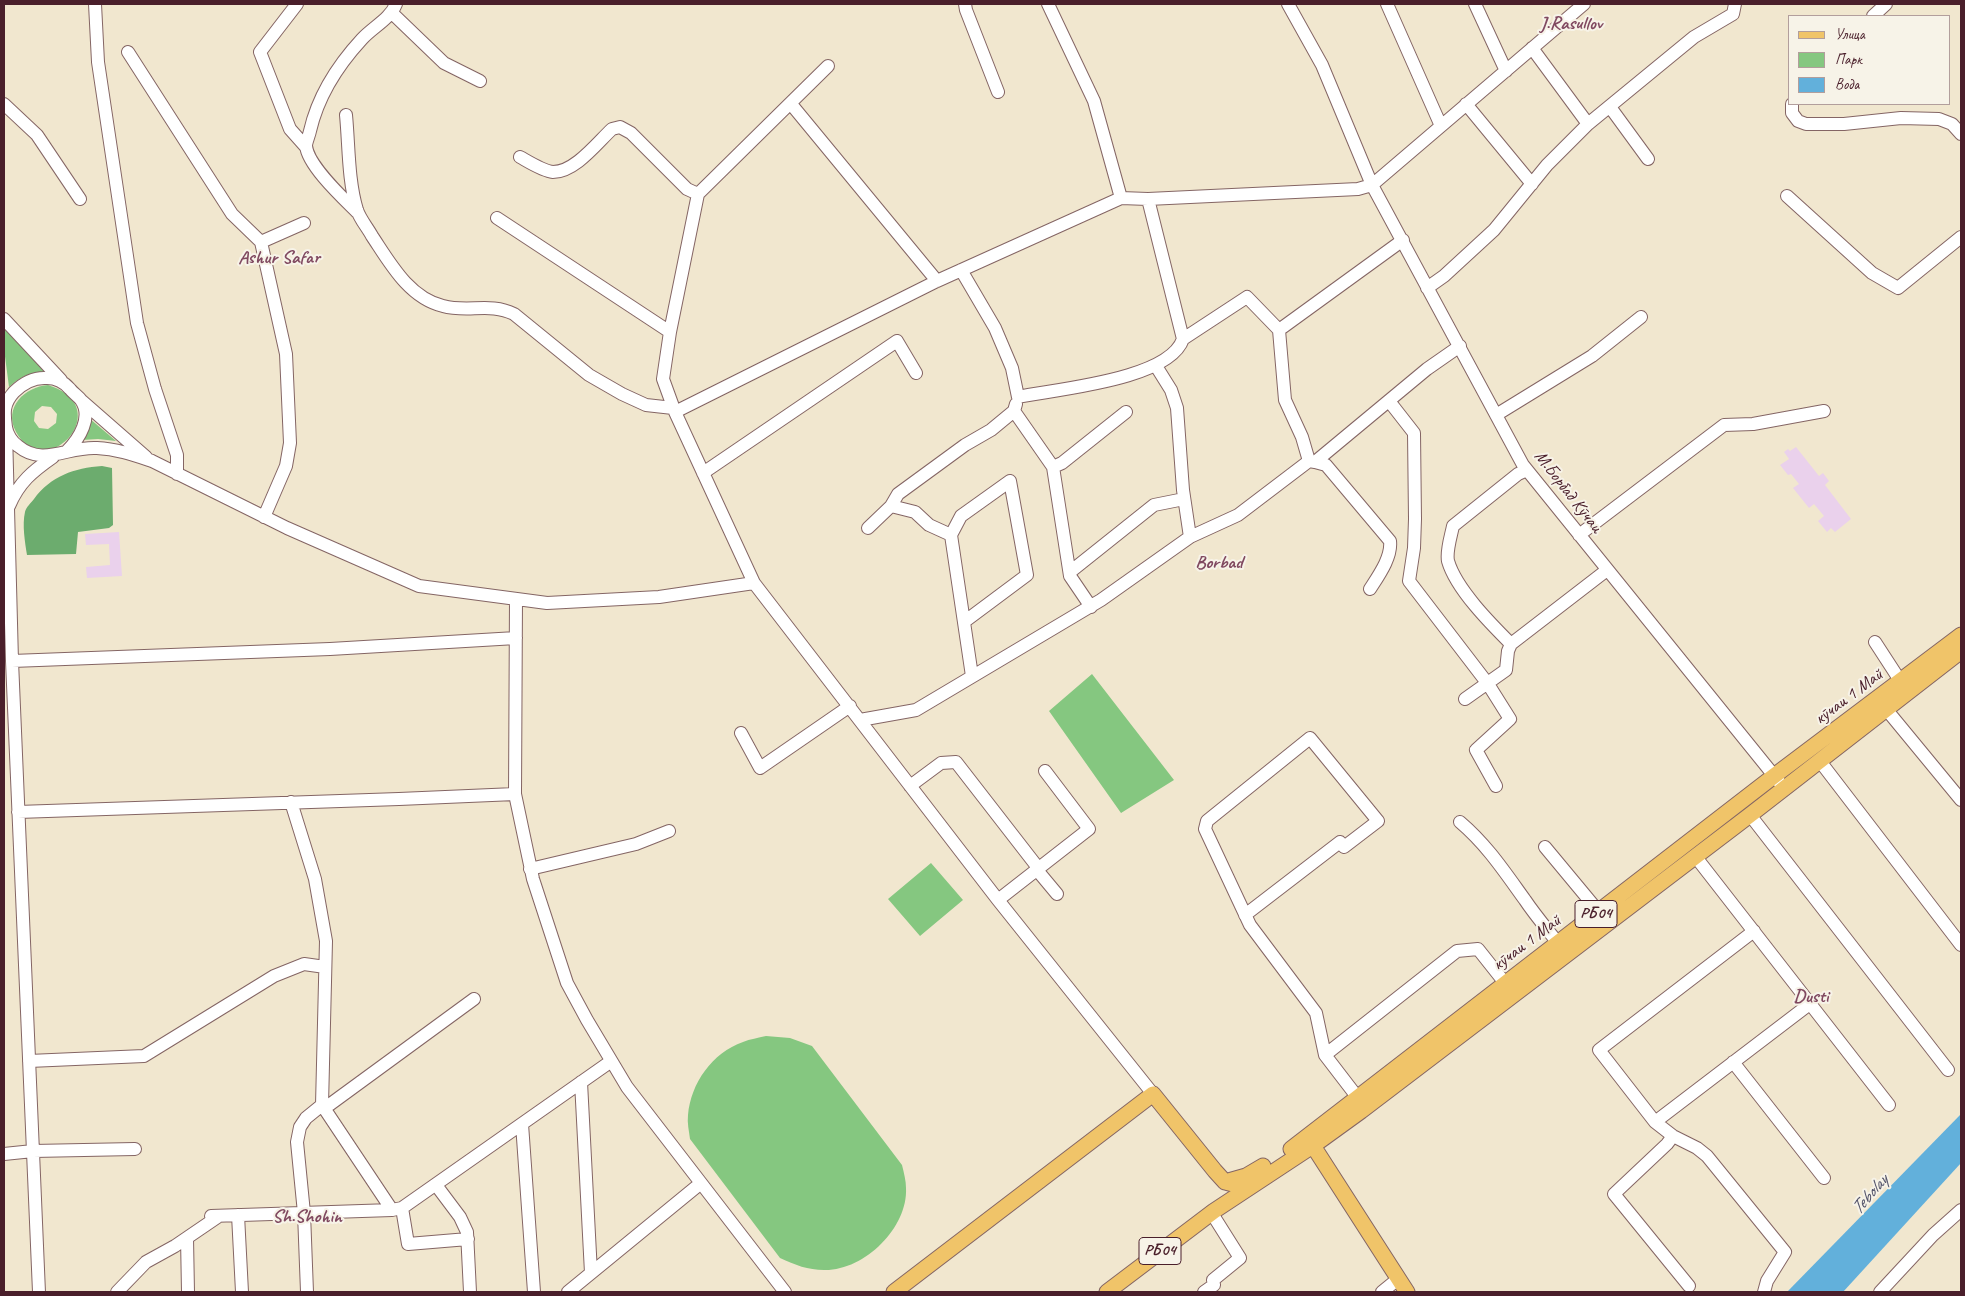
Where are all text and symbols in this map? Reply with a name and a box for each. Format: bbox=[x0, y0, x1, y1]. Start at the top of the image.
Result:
district label: J.Rasullov bbox=[1540, 13, 1602, 35]
legend bbox=[1788, 15, 1950, 105]
text: Улица bbox=[1835, 25, 1865, 44]
text: Парк bbox=[1835, 50, 1862, 69]
text: Вода bbox=[1835, 75, 1859, 94]
district label: Ashur Safar bbox=[238, 247, 320, 269]
street label: М.Борбад Кӯчаи bbox=[1529, 446, 1607, 538]
district label: Borbad bbox=[1195, 552, 1243, 574]
street label: кӯчаи 1 Май bbox=[1810, 664, 1888, 730]
road number: РБ04 bbox=[1575, 901, 1617, 928]
street label: кӯчаи 1 Май bbox=[1488, 910, 1566, 976]
district label: Dusti bbox=[1794, 986, 1828, 1008]
water label: Tebolay bbox=[1846, 1170, 1894, 1220]
district label: Sh.Shohin bbox=[272, 1206, 342, 1228]
road number: РБ04 bbox=[1139, 1238, 1181, 1264]

